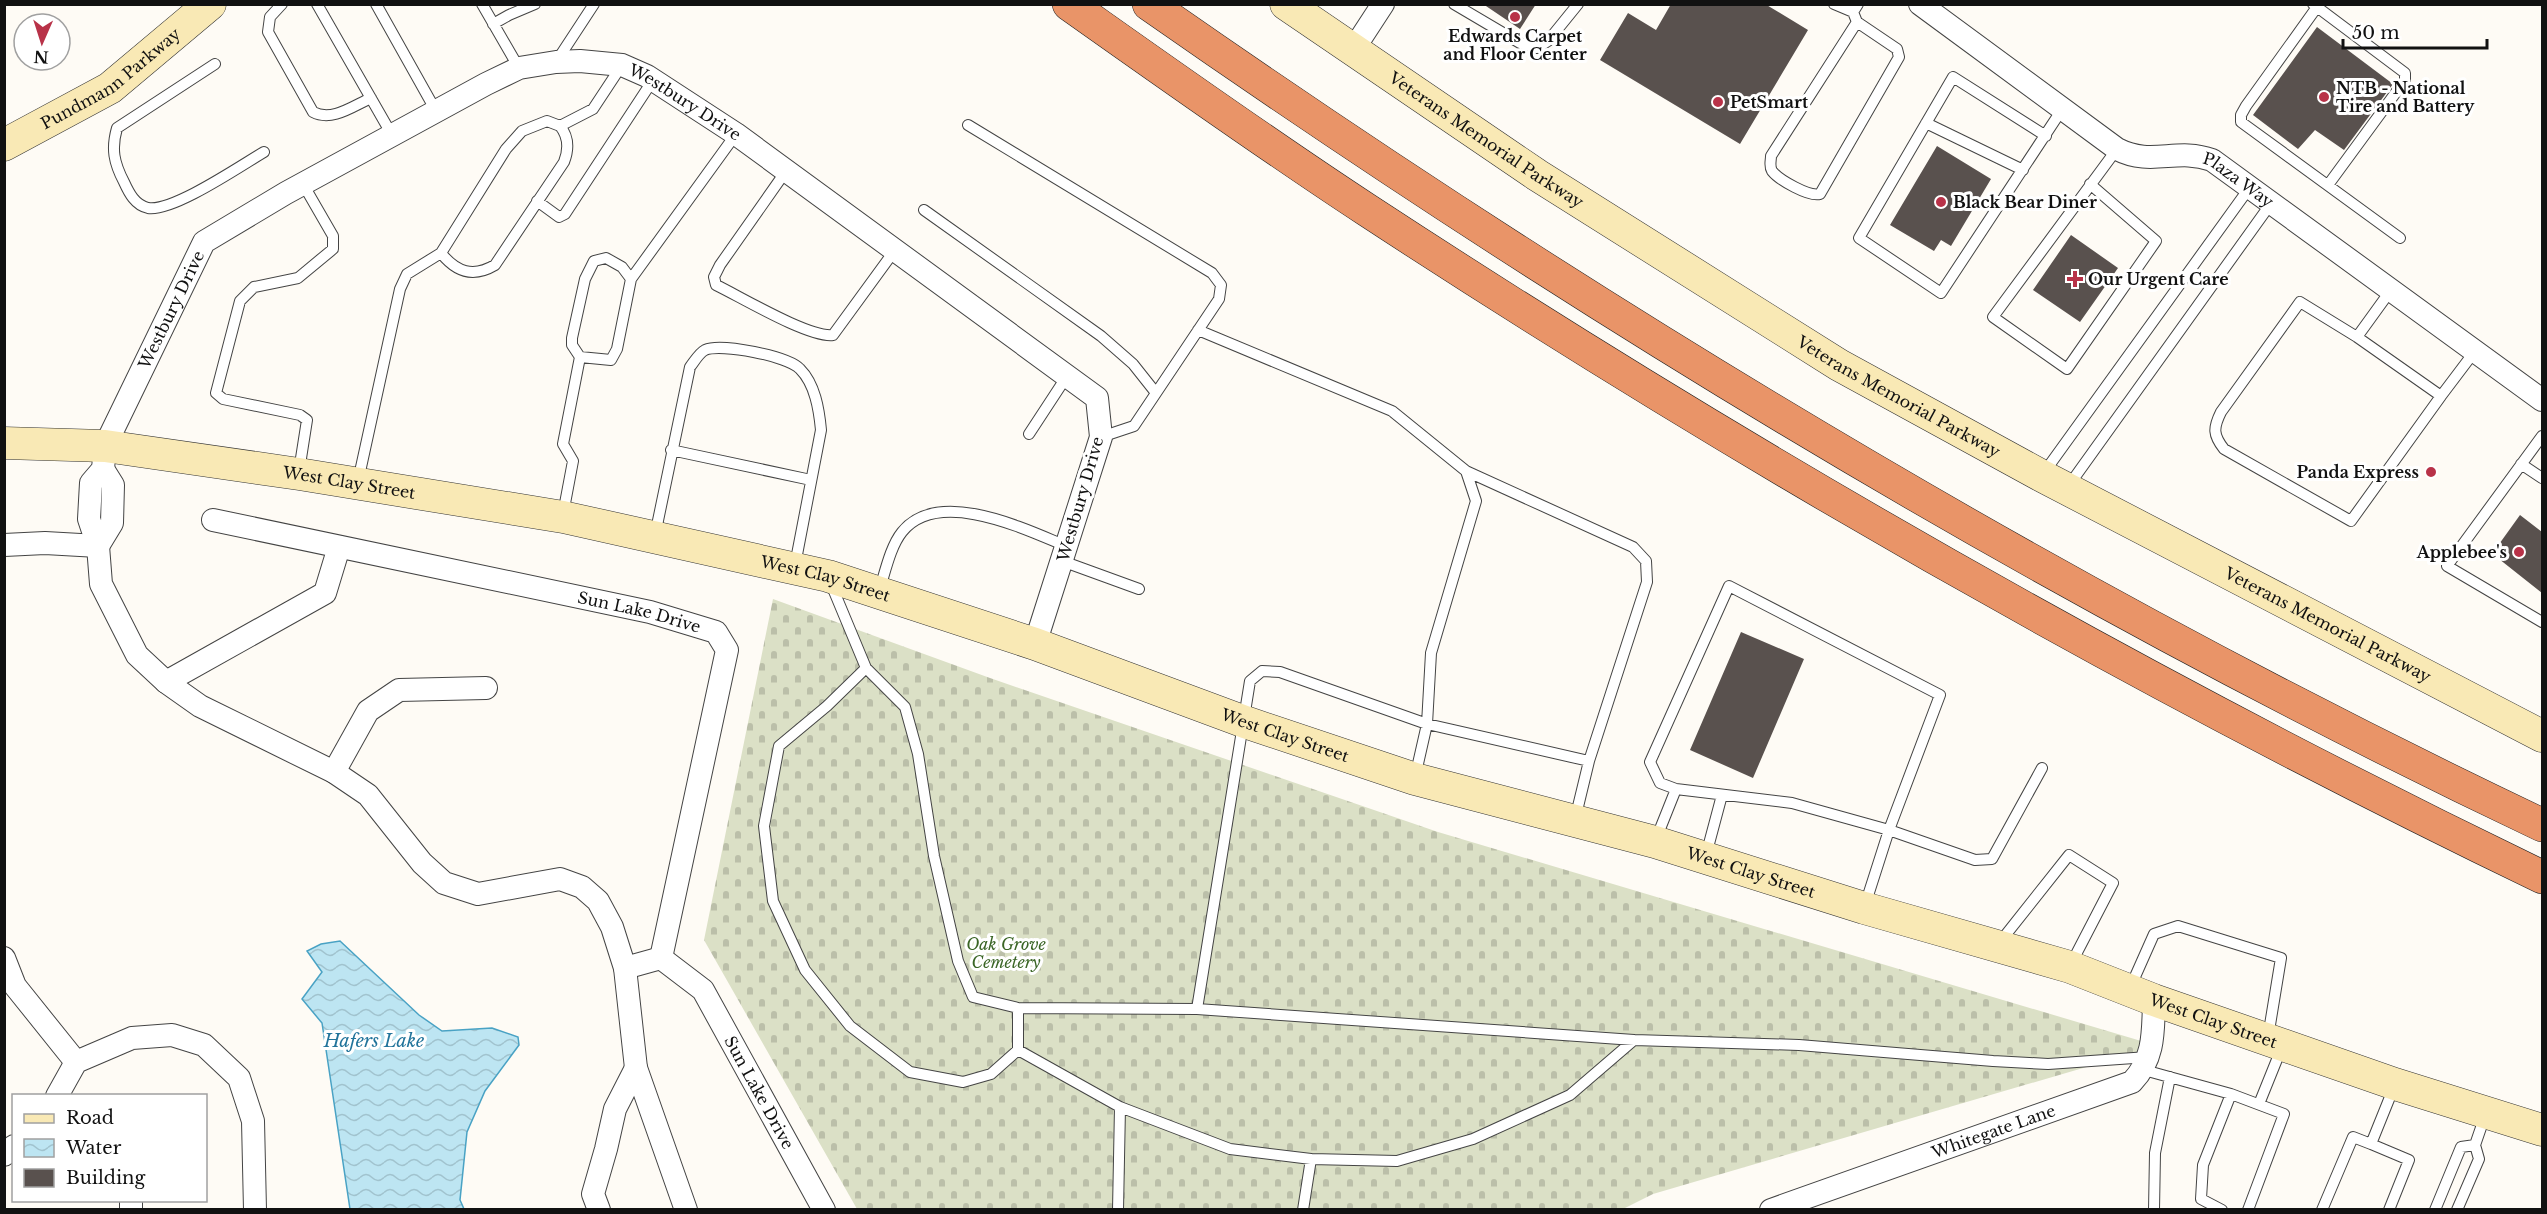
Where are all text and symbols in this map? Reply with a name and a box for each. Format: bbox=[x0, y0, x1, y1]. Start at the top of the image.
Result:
marker: Edwards Carpet and Floor Center bbox=[1508, 10, 1522, 24]
north arrow bbox=[12, 12, 72, 72]
scale bar bbox=[2343, 12, 2487, 50]
text: 50 m bbox=[2352, 22, 2400, 44]
street label: Pundmann Parkway bbox=[37, 23, 185, 133]
place label: Edwards Carpet and Floor Center bbox=[1443, 26, 1587, 64]
text: N bbox=[33, 47, 49, 67]
street label: Westbury Drive bbox=[625, 59, 745, 145]
street label: Veterans Memorial Parkway bbox=[1384, 67, 1588, 212]
place label: NTB - National Tire and Battery bbox=[2336, 78, 2475, 116]
marker: NTB - National Tire and Battery bbox=[2317, 90, 2331, 104]
place label: PetSmart bbox=[1730, 92, 1809, 112]
marker: PetSmart bbox=[1711, 95, 1725, 109]
street label: Plaza Way bbox=[2200, 148, 2278, 212]
place label: Black Bear Diner bbox=[1953, 192, 2097, 212]
marker: Black Bear Diner bbox=[1934, 195, 1948, 209]
street label: Westbury Drive bbox=[134, 247, 208, 373]
place label: Our Urgent Care bbox=[2088, 269, 2229, 289]
marker: Our Urgent Care bbox=[2066, 270, 2084, 288]
street label: Veterans Memorial Parkway bbox=[1793, 331, 2005, 462]
street label: Westbury Drive bbox=[1052, 434, 1107, 565]
street label: West Clay Street bbox=[281, 462, 417, 503]
place label: Panda Express bbox=[2296, 462, 2419, 482]
marker: Panda Express bbox=[2424, 465, 2438, 479]
place label: Applebee's bbox=[2416, 542, 2507, 562]
marker: Applebee's bbox=[2512, 545, 2526, 559]
street label: West Clay Street bbox=[758, 551, 893, 606]
street label: Veterans Memorial Parkway bbox=[2220, 562, 2435, 687]
street label: Sun Lake Drive bbox=[576, 587, 703, 637]
street label: West Clay Street bbox=[1217, 704, 1352, 766]
street label: West Clay Street bbox=[1683, 842, 1818, 902]
park label: Oak Grove Cemetery bbox=[966, 934, 1047, 972]
street label: West Clay Street bbox=[2146, 989, 2280, 1052]
water label: Hafers Lake bbox=[323, 1030, 424, 1052]
street label: Sun Lake Drive bbox=[720, 1032, 798, 1152]
legend bbox=[12, 1094, 207, 1202]
street label: Whitegate Lane bbox=[1928, 1100, 2058, 1163]
text: Road bbox=[66, 1107, 114, 1129]
text: Water bbox=[65, 1137, 122, 1159]
text: Building bbox=[66, 1167, 145, 1189]

